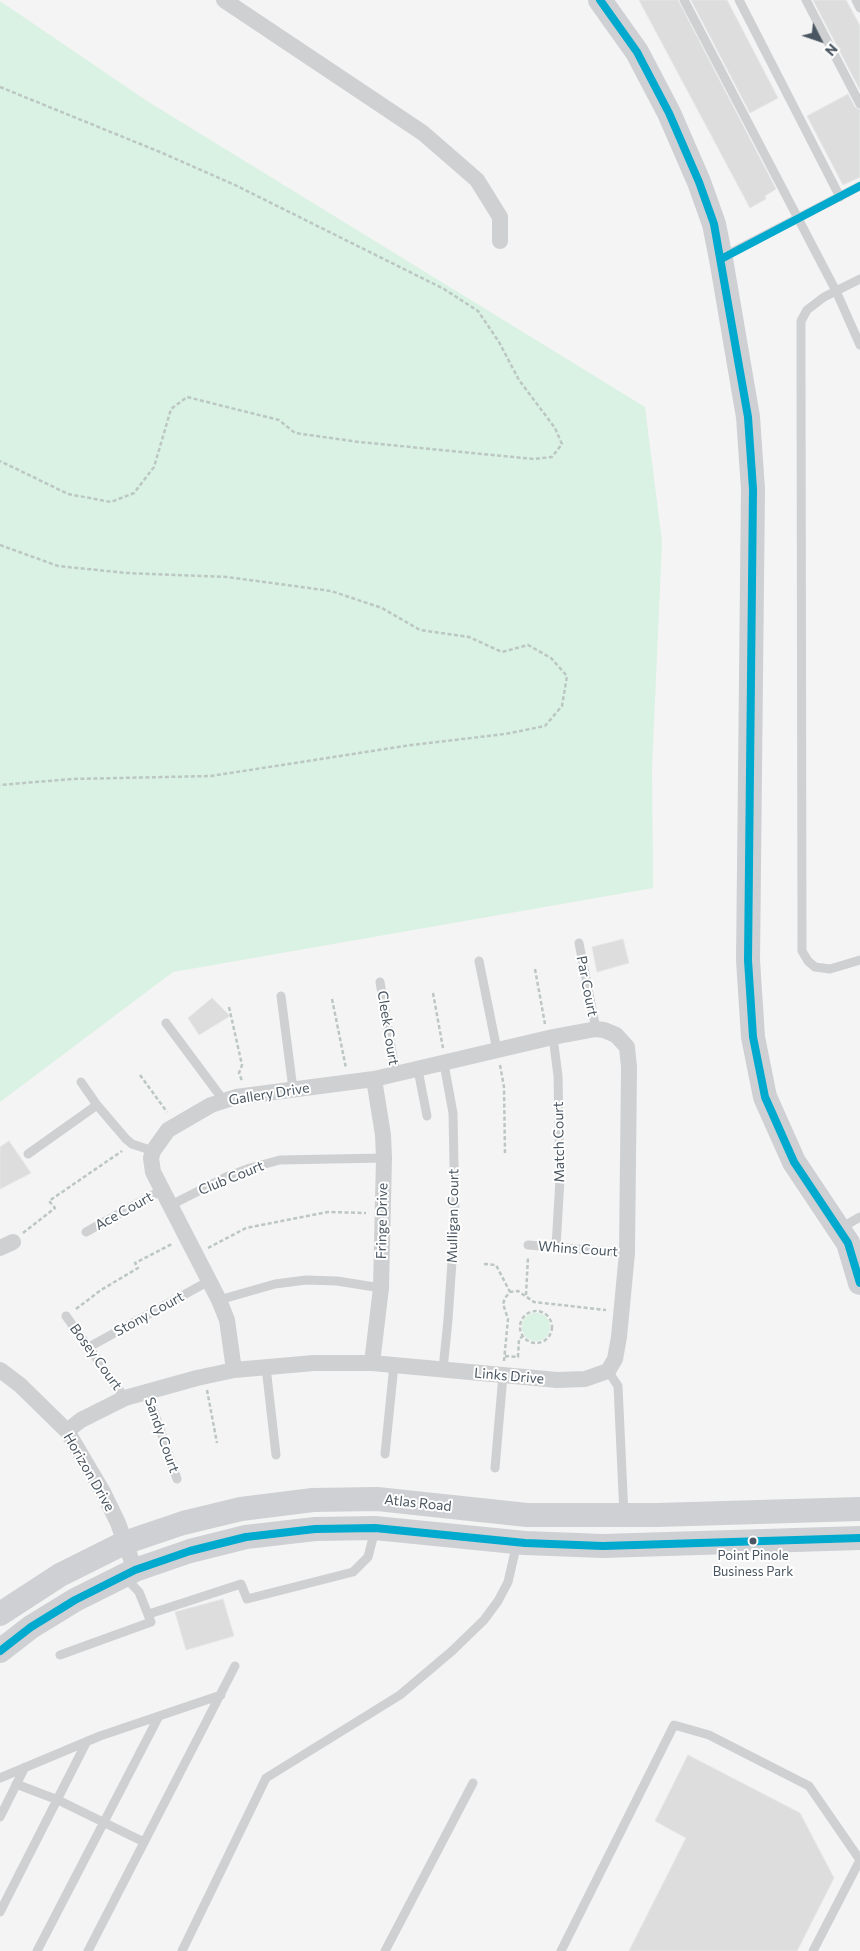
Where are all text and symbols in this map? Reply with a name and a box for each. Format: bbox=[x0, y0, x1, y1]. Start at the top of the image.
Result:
north arrow bbox=[795, 15, 845, 65]
text: N bbox=[822, 41, 842, 60]
street label: Par Court bbox=[573, 954, 601, 1018]
street label: Cleek Court bbox=[374, 990, 402, 1066]
street label: Gallery Drive bbox=[227, 1079, 311, 1109]
street label: Match Court bbox=[550, 1101, 568, 1183]
street label: Club Court bbox=[196, 1157, 266, 1199]
street label: Mulligan Court bbox=[444, 1169, 462, 1263]
street label: Fringe Drive bbox=[373, 1183, 391, 1259]
street label: Ace Court bbox=[92, 1188, 156, 1234]
street label: Whins Court bbox=[537, 1238, 619, 1260]
street label: Stony Court bbox=[111, 1288, 187, 1340]
street label: Bosey Court bbox=[66, 1321, 126, 1393]
street label: Links Drive bbox=[473, 1365, 545, 1387]
street label: Sandy Court bbox=[141, 1395, 183, 1475]
street label: Horizon Drive bbox=[60, 1430, 118, 1514]
street label: Atlas Road bbox=[384, 1491, 452, 1515]
marker: Point Pinole Business Park bbox=[748, 1536, 758, 1546]
place label: Point Pinole Business Park bbox=[713, 1548, 793, 1579]

